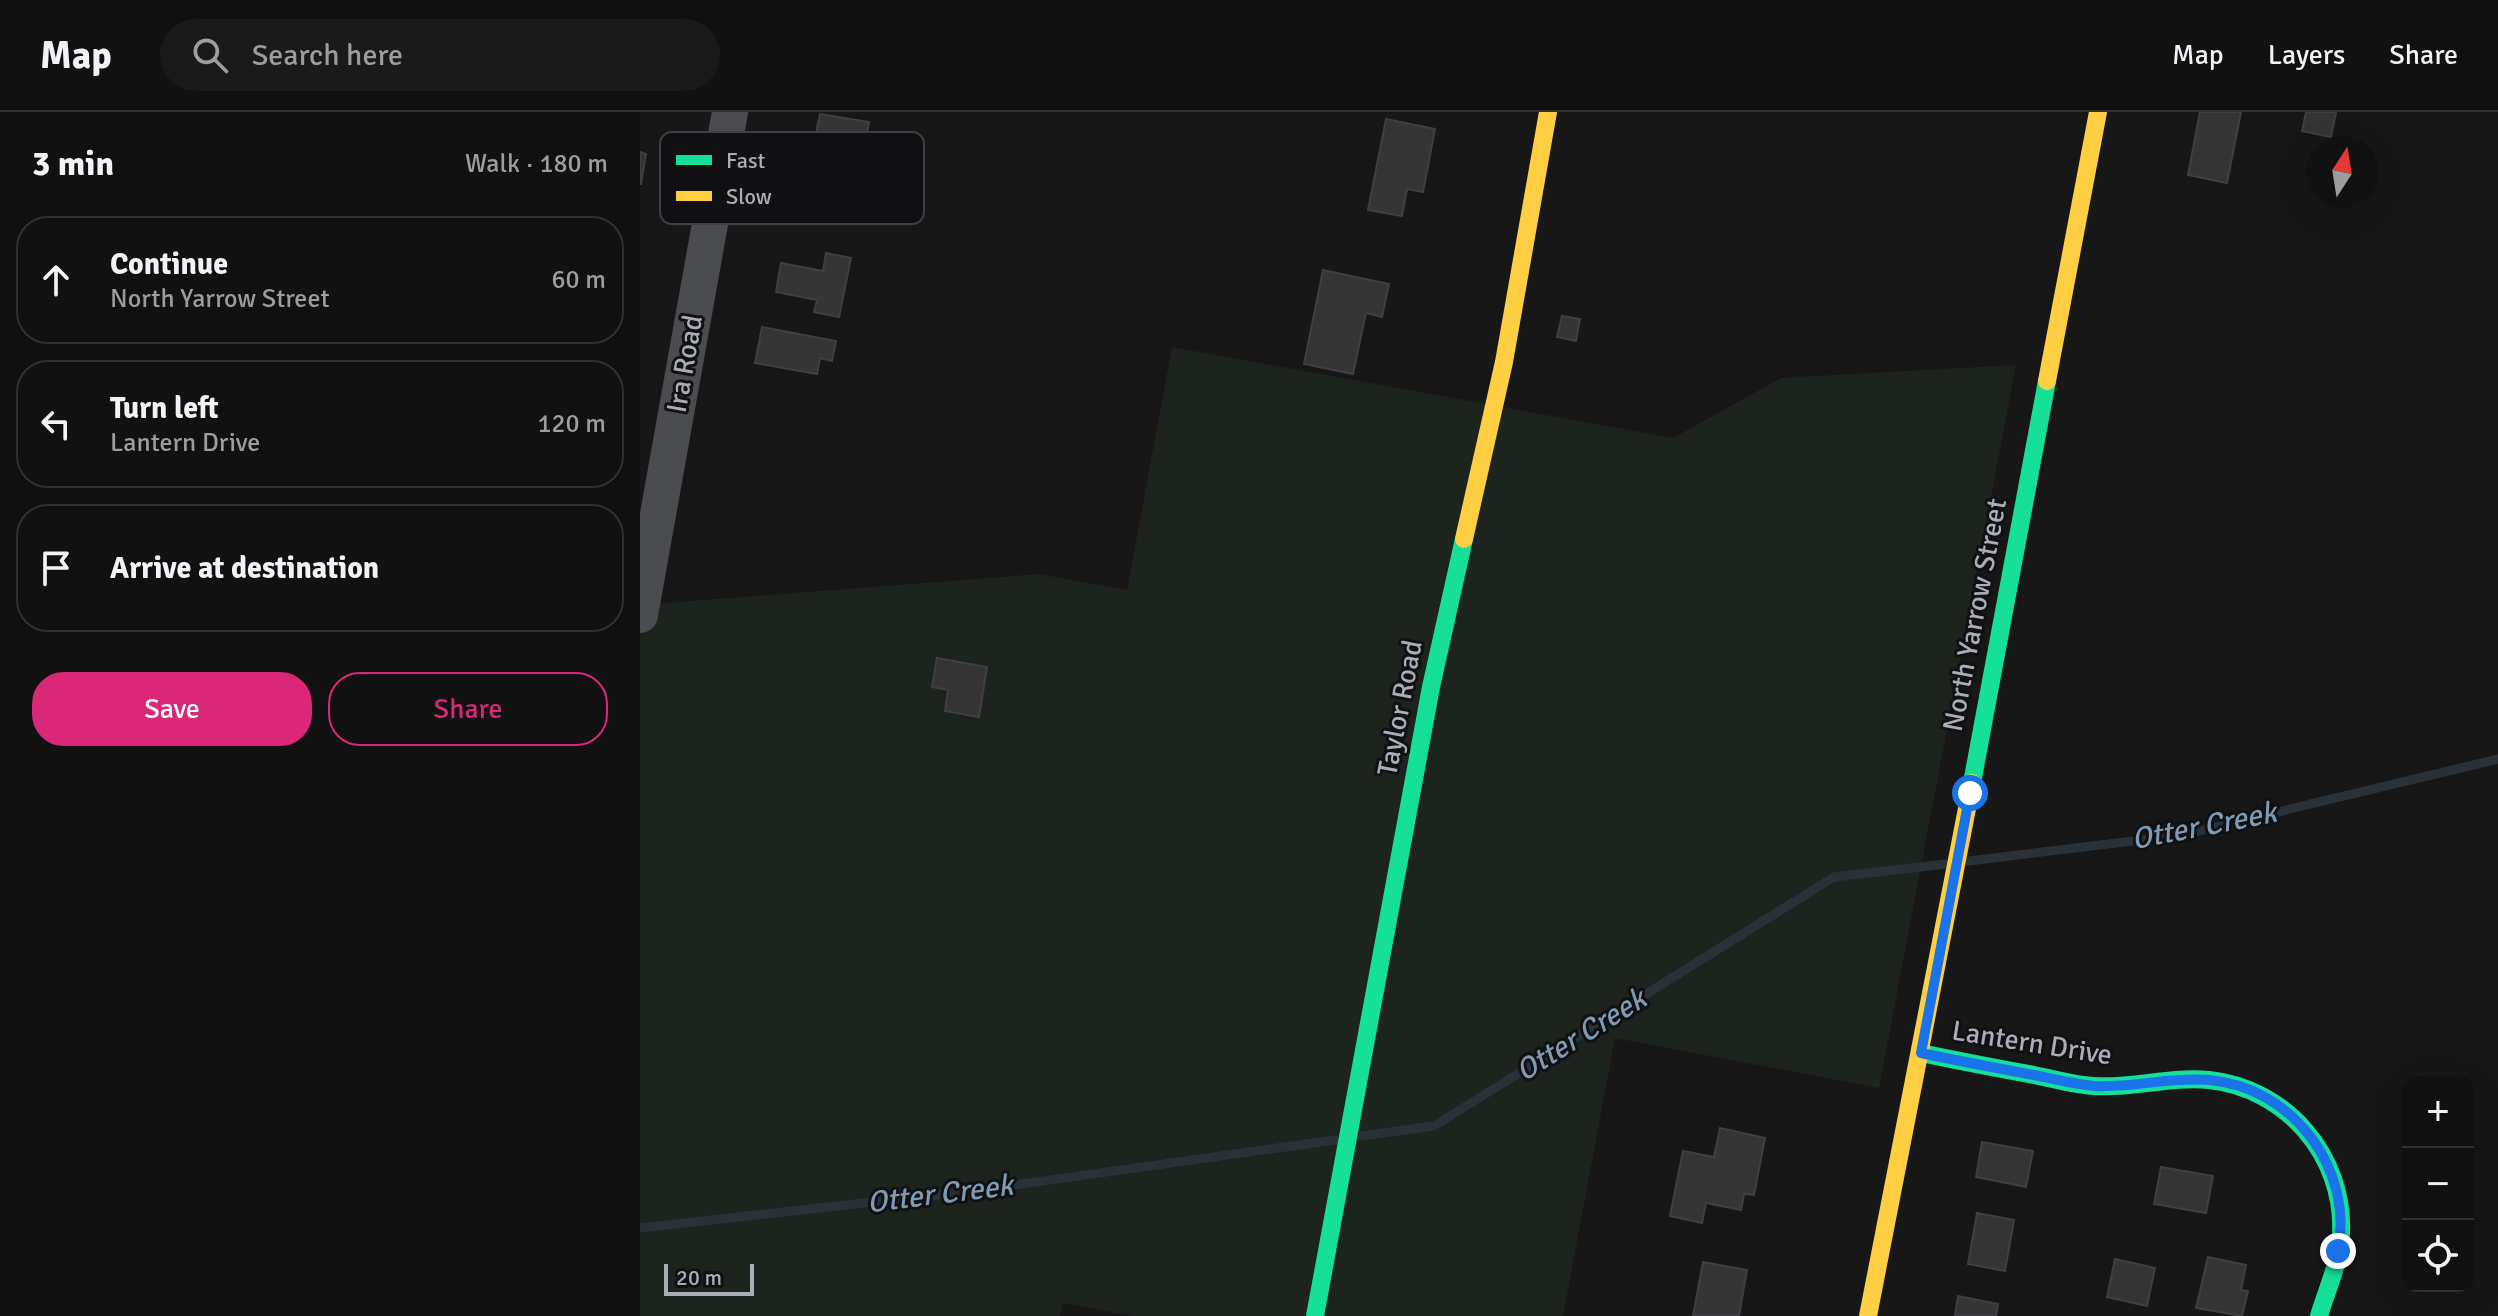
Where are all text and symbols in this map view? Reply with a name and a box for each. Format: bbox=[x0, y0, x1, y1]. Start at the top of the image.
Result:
search box bbox=[160, 19, 720, 91]
text: Map bbox=[40, 32, 112, 79]
icon: search bbox=[188, 33, 232, 77]
text: Search here bbox=[252, 37, 403, 74]
text: Map bbox=[2172, 38, 2224, 72]
text: Layers bbox=[2268, 38, 2345, 72]
text: Share bbox=[2389, 38, 2458, 72]
legend bbox=[660, 132, 924, 224]
north arrow bbox=[2306, 136, 2378, 208]
text: 3 min bbox=[32, 143, 114, 185]
text: Fast bbox=[726, 147, 766, 174]
text: Walk · 180 m bbox=[465, 148, 608, 180]
text: Slow bbox=[726, 183, 772, 210]
text: Continue bbox=[110, 246, 228, 283]
icon: ahead bbox=[34, 258, 78, 302]
text: 60 m bbox=[551, 264, 606, 296]
text: North Yarrow Street bbox=[110, 283, 330, 315]
street label: Ira Road bbox=[660, 312, 710, 416]
text: Turn left bbox=[110, 390, 219, 427]
icon: left bbox=[34, 402, 78, 446]
text: 120 m bbox=[537, 408, 606, 440]
text: Lantern Drive bbox=[110, 427, 260, 459]
street label: North Yarrow Street bbox=[1936, 496, 2014, 734]
icon: arrive bbox=[34, 546, 78, 590]
text: Arrive at destination bbox=[110, 550, 379, 587]
street label: Taylor Road bbox=[1370, 637, 1430, 779]
button: Save bbox=[32, 672, 312, 746]
button: Share bbox=[328, 672, 608, 746]
route start bbox=[1952, 775, 1988, 811]
water label: Otter Creek bbox=[2128, 793, 2282, 858]
water label: Otter Creek bbox=[1509, 979, 1656, 1090]
street label: Lantern Drive bbox=[1949, 1014, 2115, 1072]
map controls bbox=[2402, 1076, 2474, 1292]
button: + bbox=[2402, 1076, 2474, 1148]
button: − bbox=[2402, 1148, 2474, 1220]
water label: Otter Creek bbox=[865, 1166, 1018, 1221]
button: locate bbox=[2402, 1220, 2474, 1292]
route end bbox=[2320, 1233, 2356, 1269]
scale bar bbox=[664, 1260, 754, 1296]
text: 20 m bbox=[676, 1264, 722, 1291]

